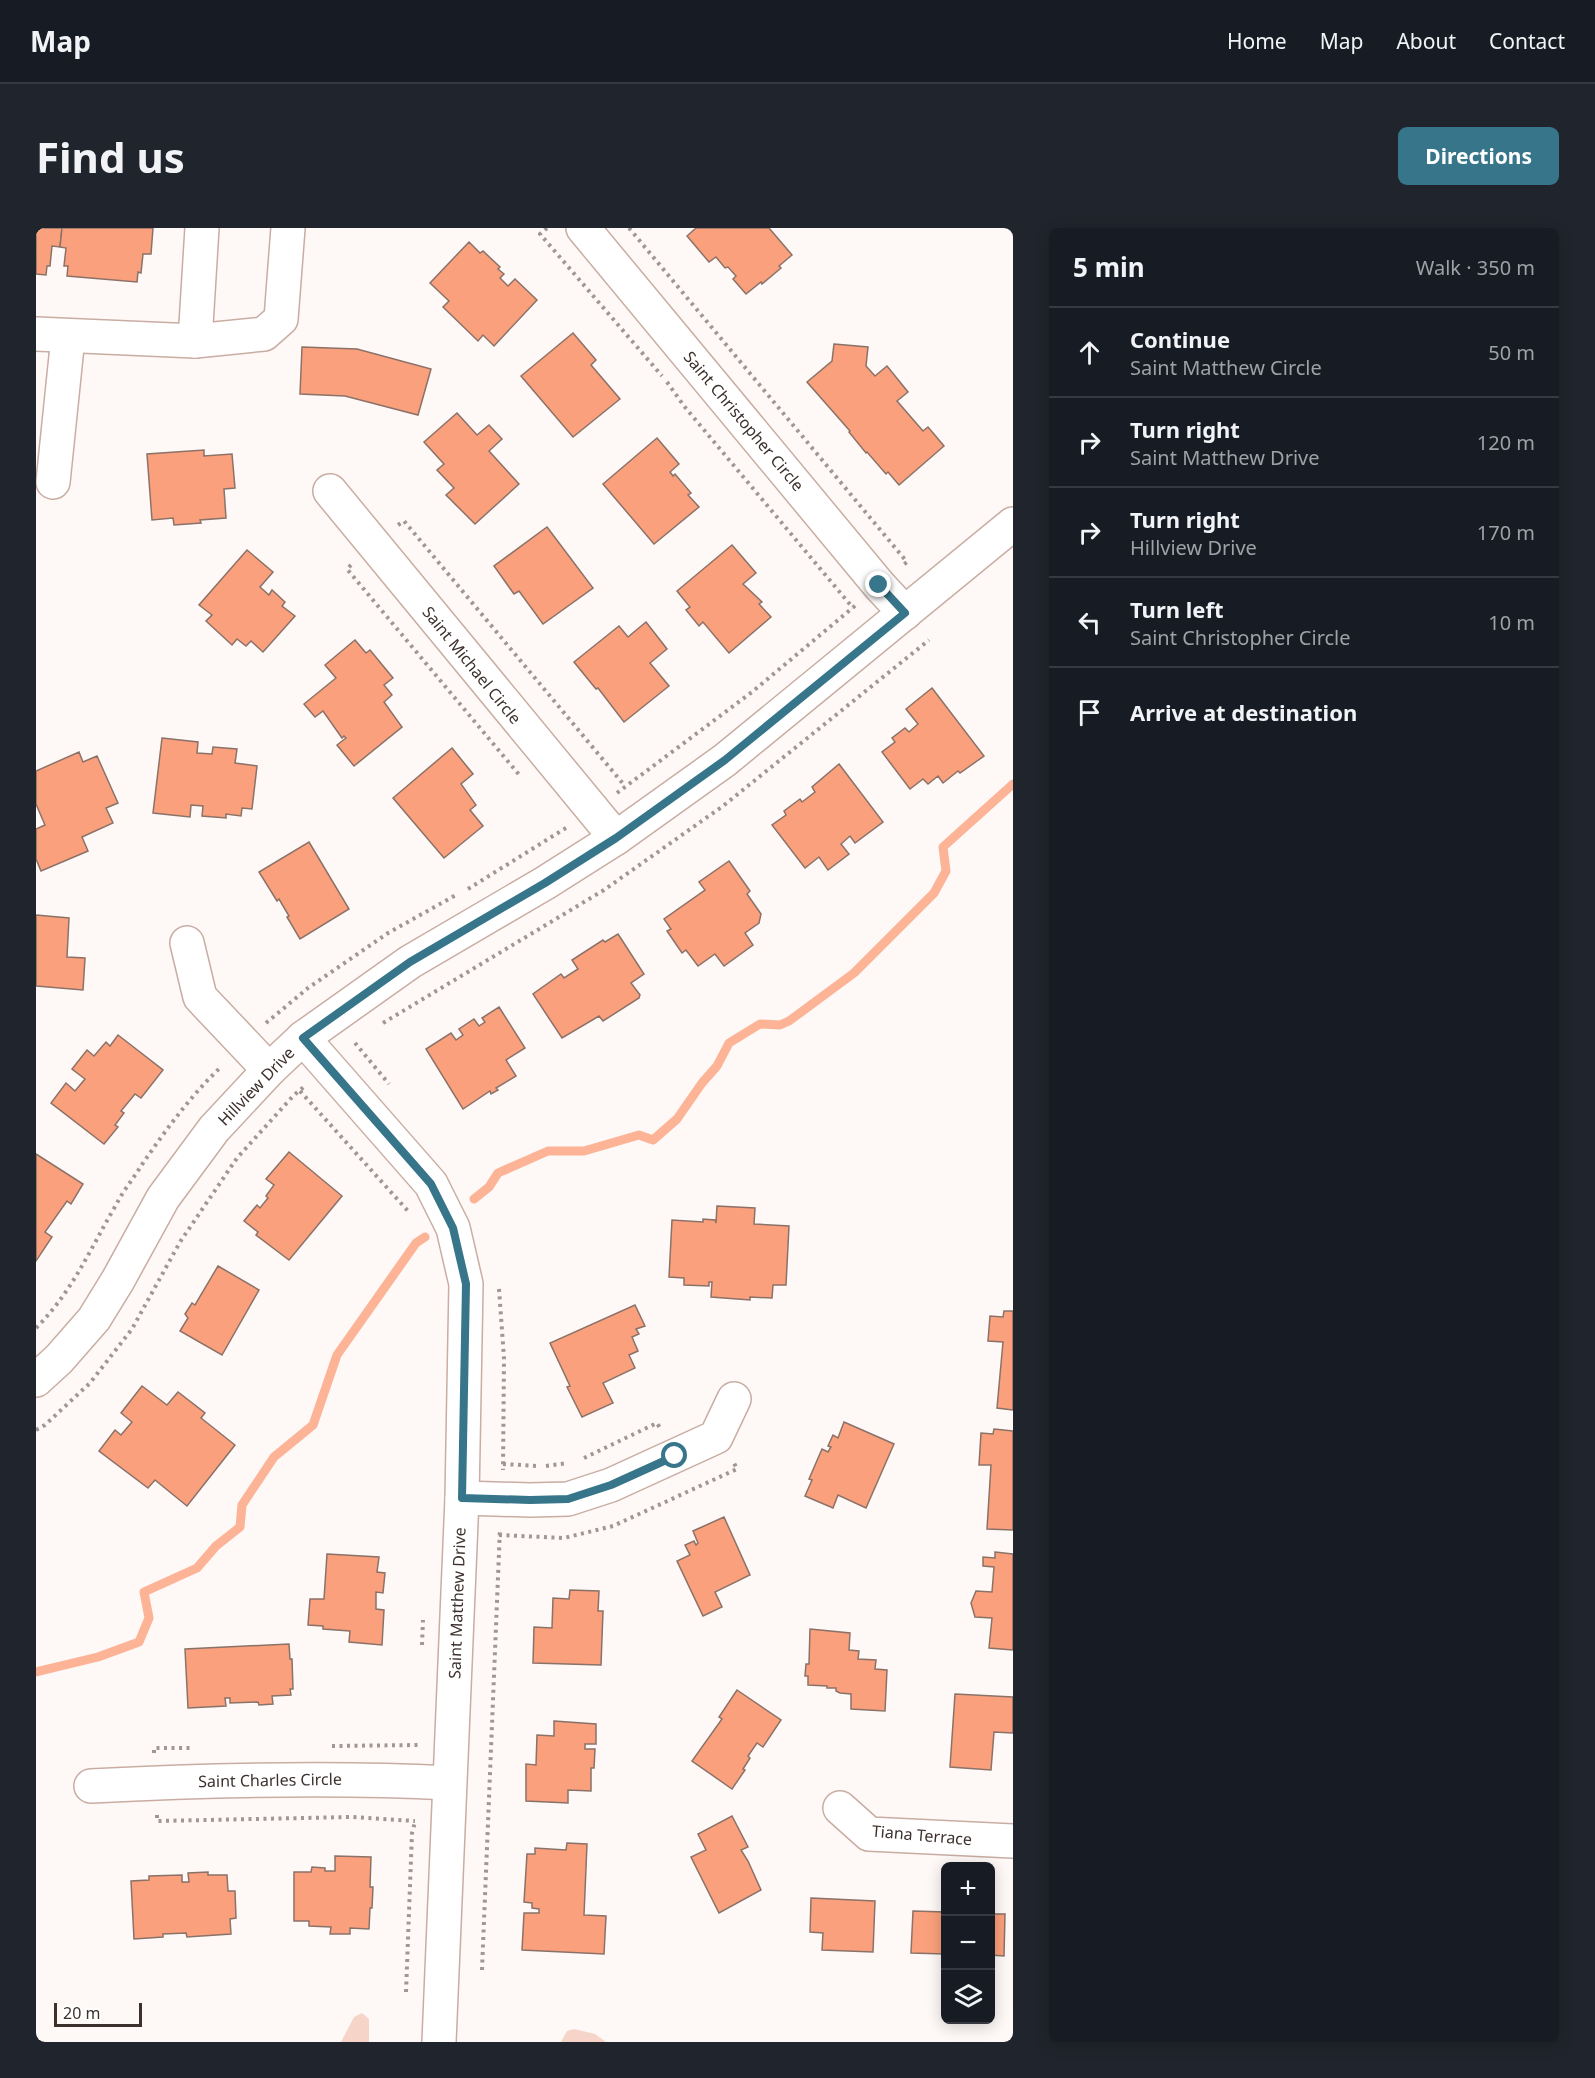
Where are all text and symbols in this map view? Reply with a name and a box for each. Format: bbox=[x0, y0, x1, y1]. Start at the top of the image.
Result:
text: Map bbox=[30, 22, 91, 60]
text: Home bbox=[1227, 27, 1287, 55]
text: Map bbox=[1320, 27, 1363, 55]
text: About bbox=[1396, 27, 1456, 55]
text: Contact bbox=[1489, 27, 1565, 55]
button: Directions bbox=[1398, 127, 1559, 185]
text: Find us bbox=[36, 128, 185, 185]
text: 5 min bbox=[1073, 249, 1145, 285]
text: Walk · 350 m bbox=[1416, 254, 1535, 281]
text: Continue bbox=[1130, 324, 1230, 354]
icon: ahead bbox=[1073, 336, 1106, 369]
text: 50 m bbox=[1488, 339, 1535, 366]
street label: Saint Christopher Circle bbox=[679, 346, 809, 496]
text: Saint Matthew Circle bbox=[1130, 354, 1322, 381]
text: Turn right bbox=[1130, 414, 1240, 444]
icon: right bbox=[1073, 426, 1106, 459]
text: 120 m bbox=[1477, 429, 1535, 456]
text: Saint Matthew Drive bbox=[1130, 444, 1320, 471]
text: Turn right bbox=[1130, 504, 1240, 534]
icon: right bbox=[1073, 516, 1106, 549]
text: 170 m bbox=[1477, 519, 1535, 546]
text: Hillview Drive bbox=[1130, 534, 1257, 561]
route end bbox=[865, 571, 891, 597]
text: Turn left bbox=[1130, 594, 1224, 624]
street label: Saint Michael Circle bbox=[418, 602, 526, 728]
icon: left bbox=[1073, 606, 1106, 639]
text: 10 m bbox=[1488, 609, 1535, 636]
text: Saint Christopher Circle bbox=[1130, 624, 1351, 651]
icon: arrive bbox=[1073, 696, 1106, 729]
text: Arrive at destination bbox=[1130, 697, 1357, 727]
street label: Hillview Drive bbox=[213, 1042, 299, 1130]
route start bbox=[661, 1442, 687, 1468]
street label: Saint Matthew Drive bbox=[443, 1527, 471, 1679]
street label: Saint Charles Circle bbox=[198, 1768, 342, 1792]
street label: Tiana Terrace bbox=[871, 1820, 973, 1850]
map controls bbox=[941, 1862, 995, 2024]
button: + bbox=[941, 1862, 995, 1916]
button: − bbox=[941, 1916, 995, 1970]
button: layers bbox=[941, 1970, 995, 2024]
scale bar bbox=[54, 2000, 142, 2028]
text: 20 m bbox=[63, 2002, 100, 2024]

